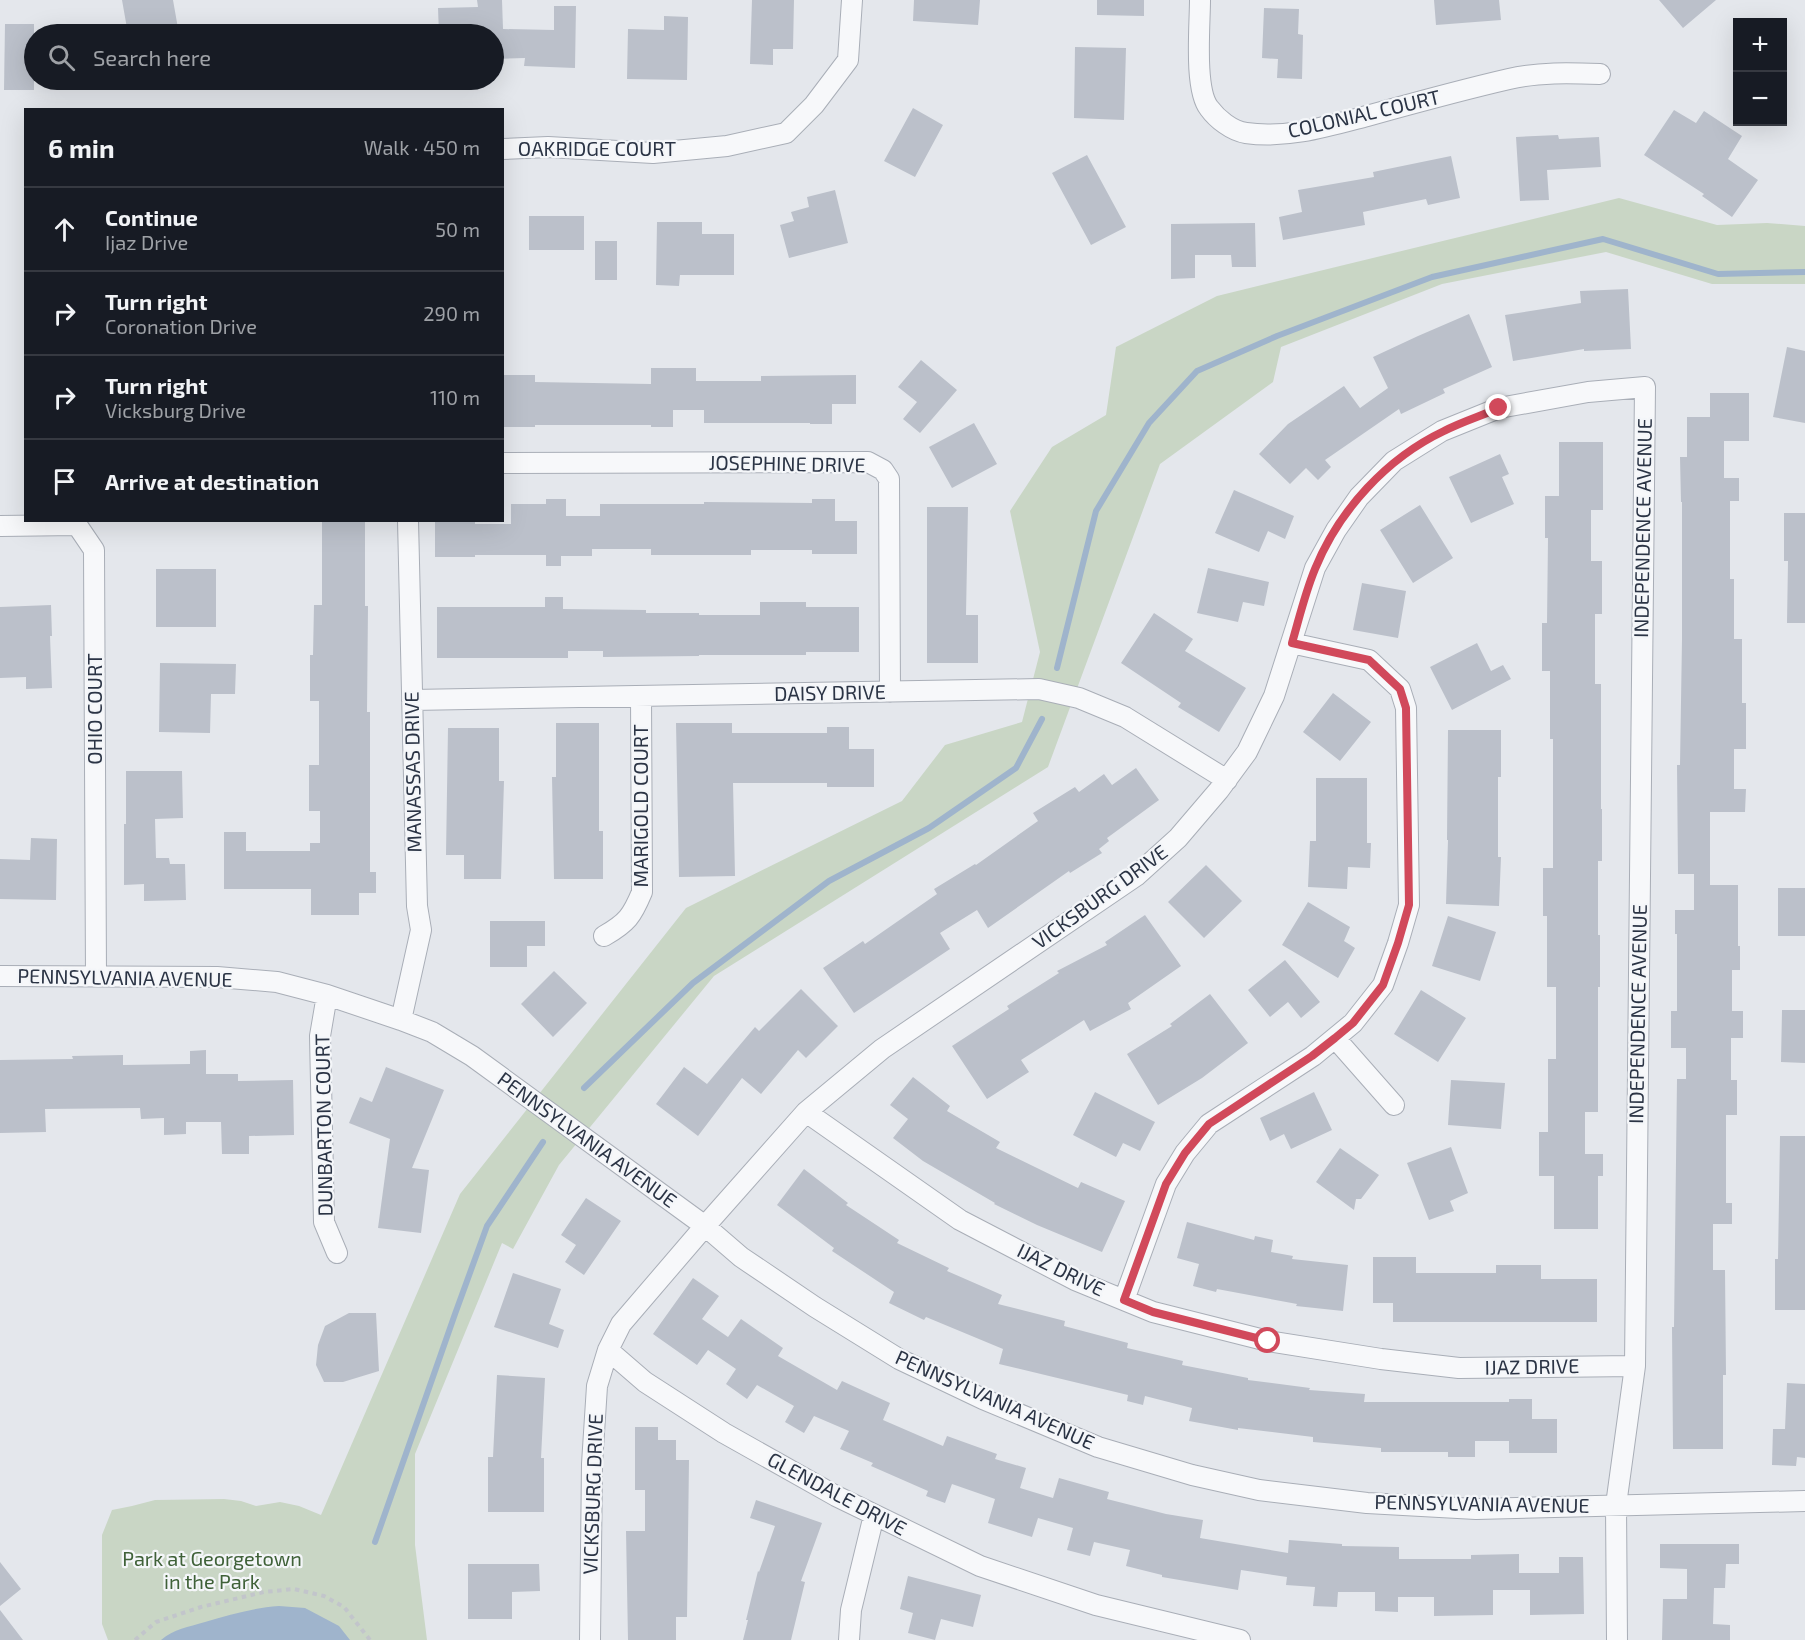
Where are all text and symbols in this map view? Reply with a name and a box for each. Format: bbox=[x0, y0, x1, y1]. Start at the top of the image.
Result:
map controls bbox=[1733, 18, 1787, 126]
button: + bbox=[1733, 18, 1787, 72]
search box bbox=[24, 24, 504, 90]
icon: search bbox=[45, 41, 78, 74]
text: Search here bbox=[93, 44, 211, 70]
button: − bbox=[1733, 72, 1787, 126]
street label: COLONIAL COURT bbox=[1285, 84, 1443, 142]
text: 6 min bbox=[48, 132, 115, 163]
text: Walk · 450 m bbox=[364, 135, 480, 159]
street label: OAKRIDGE COURT bbox=[518, 136, 677, 160]
text: Continue bbox=[105, 204, 198, 230]
icon: ahead bbox=[48, 213, 81, 246]
text: 50 m bbox=[435, 217, 480, 241]
text: Ijaz Drive bbox=[105, 230, 188, 254]
text: Turn right bbox=[105, 288, 207, 314]
icon: right bbox=[48, 297, 81, 330]
text: 290 m bbox=[423, 301, 480, 325]
text: Coronation Drive bbox=[105, 314, 257, 338]
text: Turn right bbox=[105, 372, 207, 398]
icon: right bbox=[48, 381, 81, 414]
text: 110 m bbox=[430, 385, 480, 409]
route end bbox=[1485, 394, 1511, 420]
text: Vicksburg Drive bbox=[105, 398, 246, 422]
street label: INDEPENDENCE AVENUE bbox=[1628, 418, 1656, 638]
street label: JOSEPHINE DRIVE bbox=[708, 450, 866, 476]
icon: arrive bbox=[48, 465, 81, 498]
text: Arrive at destination bbox=[105, 468, 319, 494]
street label: OHIO COURT bbox=[82, 653, 106, 765]
street label: DAISY DRIVE bbox=[774, 679, 886, 705]
street label: MANASSAS DRIVE bbox=[399, 691, 425, 853]
street label: MARIGOLD COURT bbox=[628, 724, 652, 888]
street label: VICKSBURG DRIVE bbox=[1027, 839, 1172, 953]
street label: INDEPENDENCE AVENUE bbox=[1623, 904, 1651, 1124]
street label: PENNSYLVANIA AVENUE bbox=[17, 963, 233, 991]
street label: DUNBARTON COURT bbox=[309, 1033, 337, 1216]
street label: PENNSYLVANIA AVENUE bbox=[493, 1066, 682, 1212]
street label: IJAZ DRIVE bbox=[1014, 1238, 1109, 1301]
route start bbox=[1254, 1327, 1280, 1353]
street label: PENNSYLVANIA AVENUE bbox=[892, 1344, 1099, 1454]
street label: IJAZ DRIVE bbox=[1485, 1353, 1579, 1379]
street label: VICKSBURG DRIVE bbox=[577, 1413, 607, 1575]
street label: GLENDALE DRIVE bbox=[764, 1446, 911, 1540]
street label: PENNSYLVANIA AVENUE bbox=[1374, 1489, 1590, 1517]
park label: Park at Georgetown in the Park bbox=[122, 1546, 302, 1593]

